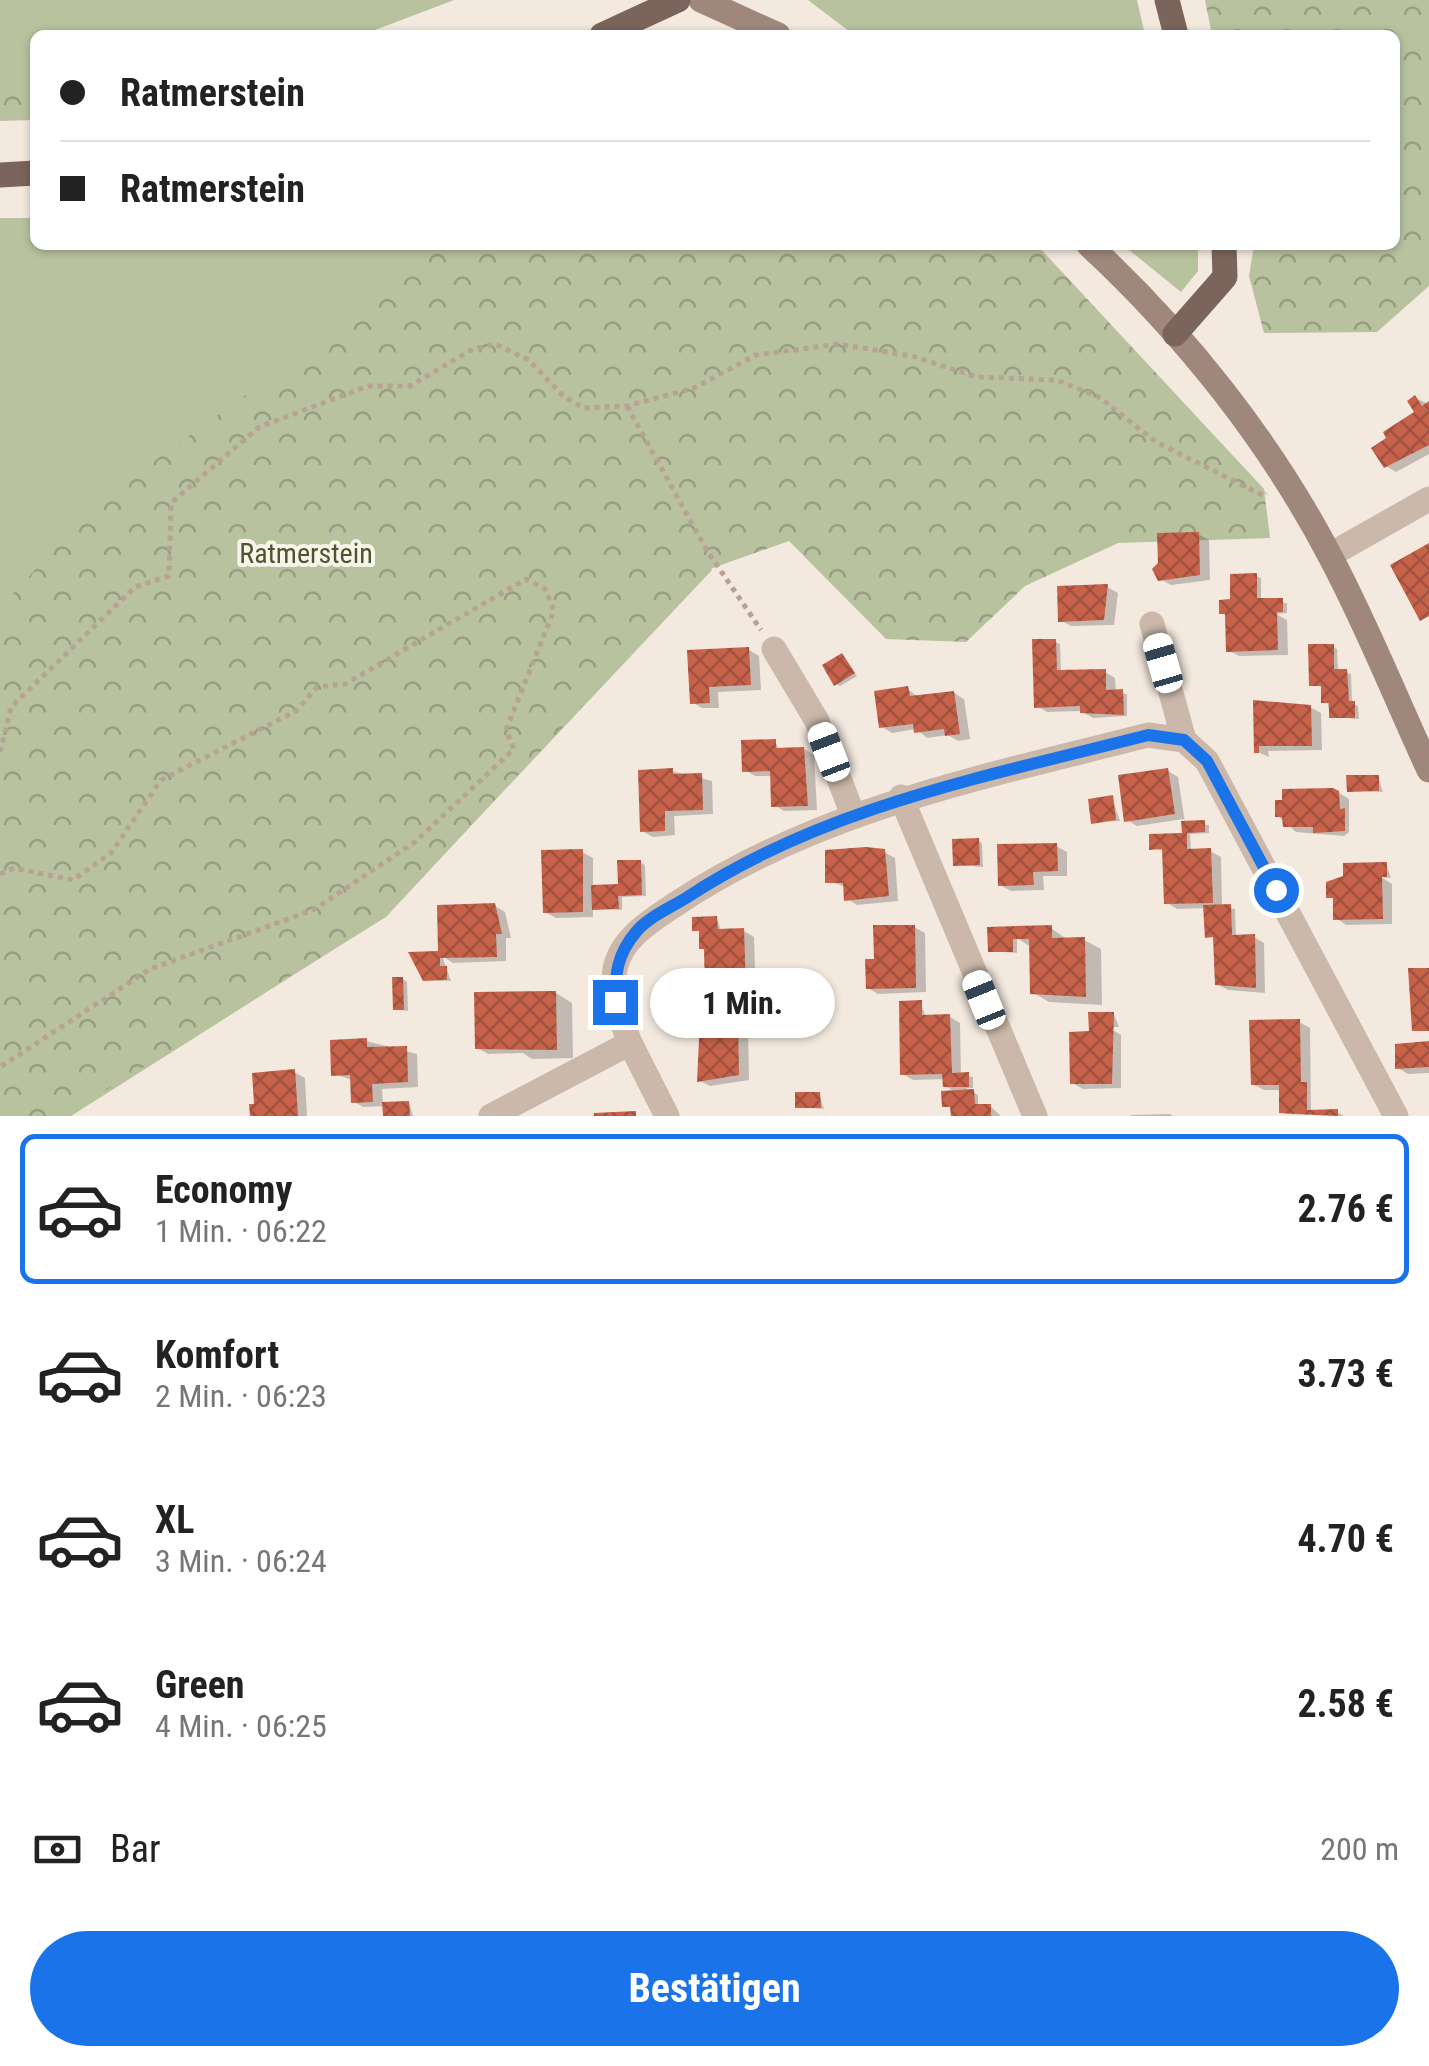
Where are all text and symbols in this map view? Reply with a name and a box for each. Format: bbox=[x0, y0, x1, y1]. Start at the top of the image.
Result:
text: Ratmerstein bbox=[120, 71, 305, 115]
text: Ratmerstein bbox=[120, 167, 305, 211]
park label: Ratmerstein bbox=[239, 537, 373, 570]
car bbox=[1140, 630, 1186, 696]
car bbox=[804, 719, 854, 785]
route start bbox=[1254, 868, 1299, 913]
callout: 1 Min. bbox=[650, 967, 835, 1037]
car bbox=[959, 967, 1009, 1033]
route end bbox=[593, 980, 638, 1025]
text: 1 Min. bbox=[702, 984, 783, 1022]
icon: car bbox=[35, 1164, 125, 1254]
text: Economy bbox=[155, 1168, 292, 1212]
text: 2.76 € bbox=[1297, 1187, 1394, 1231]
text: 1 Min. · 06:22 bbox=[155, 1212, 327, 1250]
icon: car bbox=[35, 1329, 125, 1419]
text: Komfort bbox=[155, 1333, 279, 1377]
text: 3.73 € bbox=[1297, 1352, 1394, 1396]
text: 2 Min. · 06:23 bbox=[155, 1377, 327, 1415]
icon: car bbox=[35, 1494, 125, 1584]
text: XL bbox=[155, 1498, 194, 1542]
text: 4.70 € bbox=[1297, 1517, 1394, 1561]
text: 3 Min. · 06:24 bbox=[155, 1542, 327, 1580]
icon: car bbox=[35, 1659, 125, 1749]
text: Green bbox=[155, 1663, 245, 1707]
text: 2.58 € bbox=[1297, 1682, 1394, 1726]
text: 4 Min. · 06:25 bbox=[155, 1707, 327, 1745]
icon: cash bbox=[30, 1822, 85, 1877]
text: Bar bbox=[110, 1827, 161, 1871]
text: 200 m bbox=[1320, 1830, 1399, 1868]
button: Bestätigen bbox=[30, 1931, 1399, 2046]

